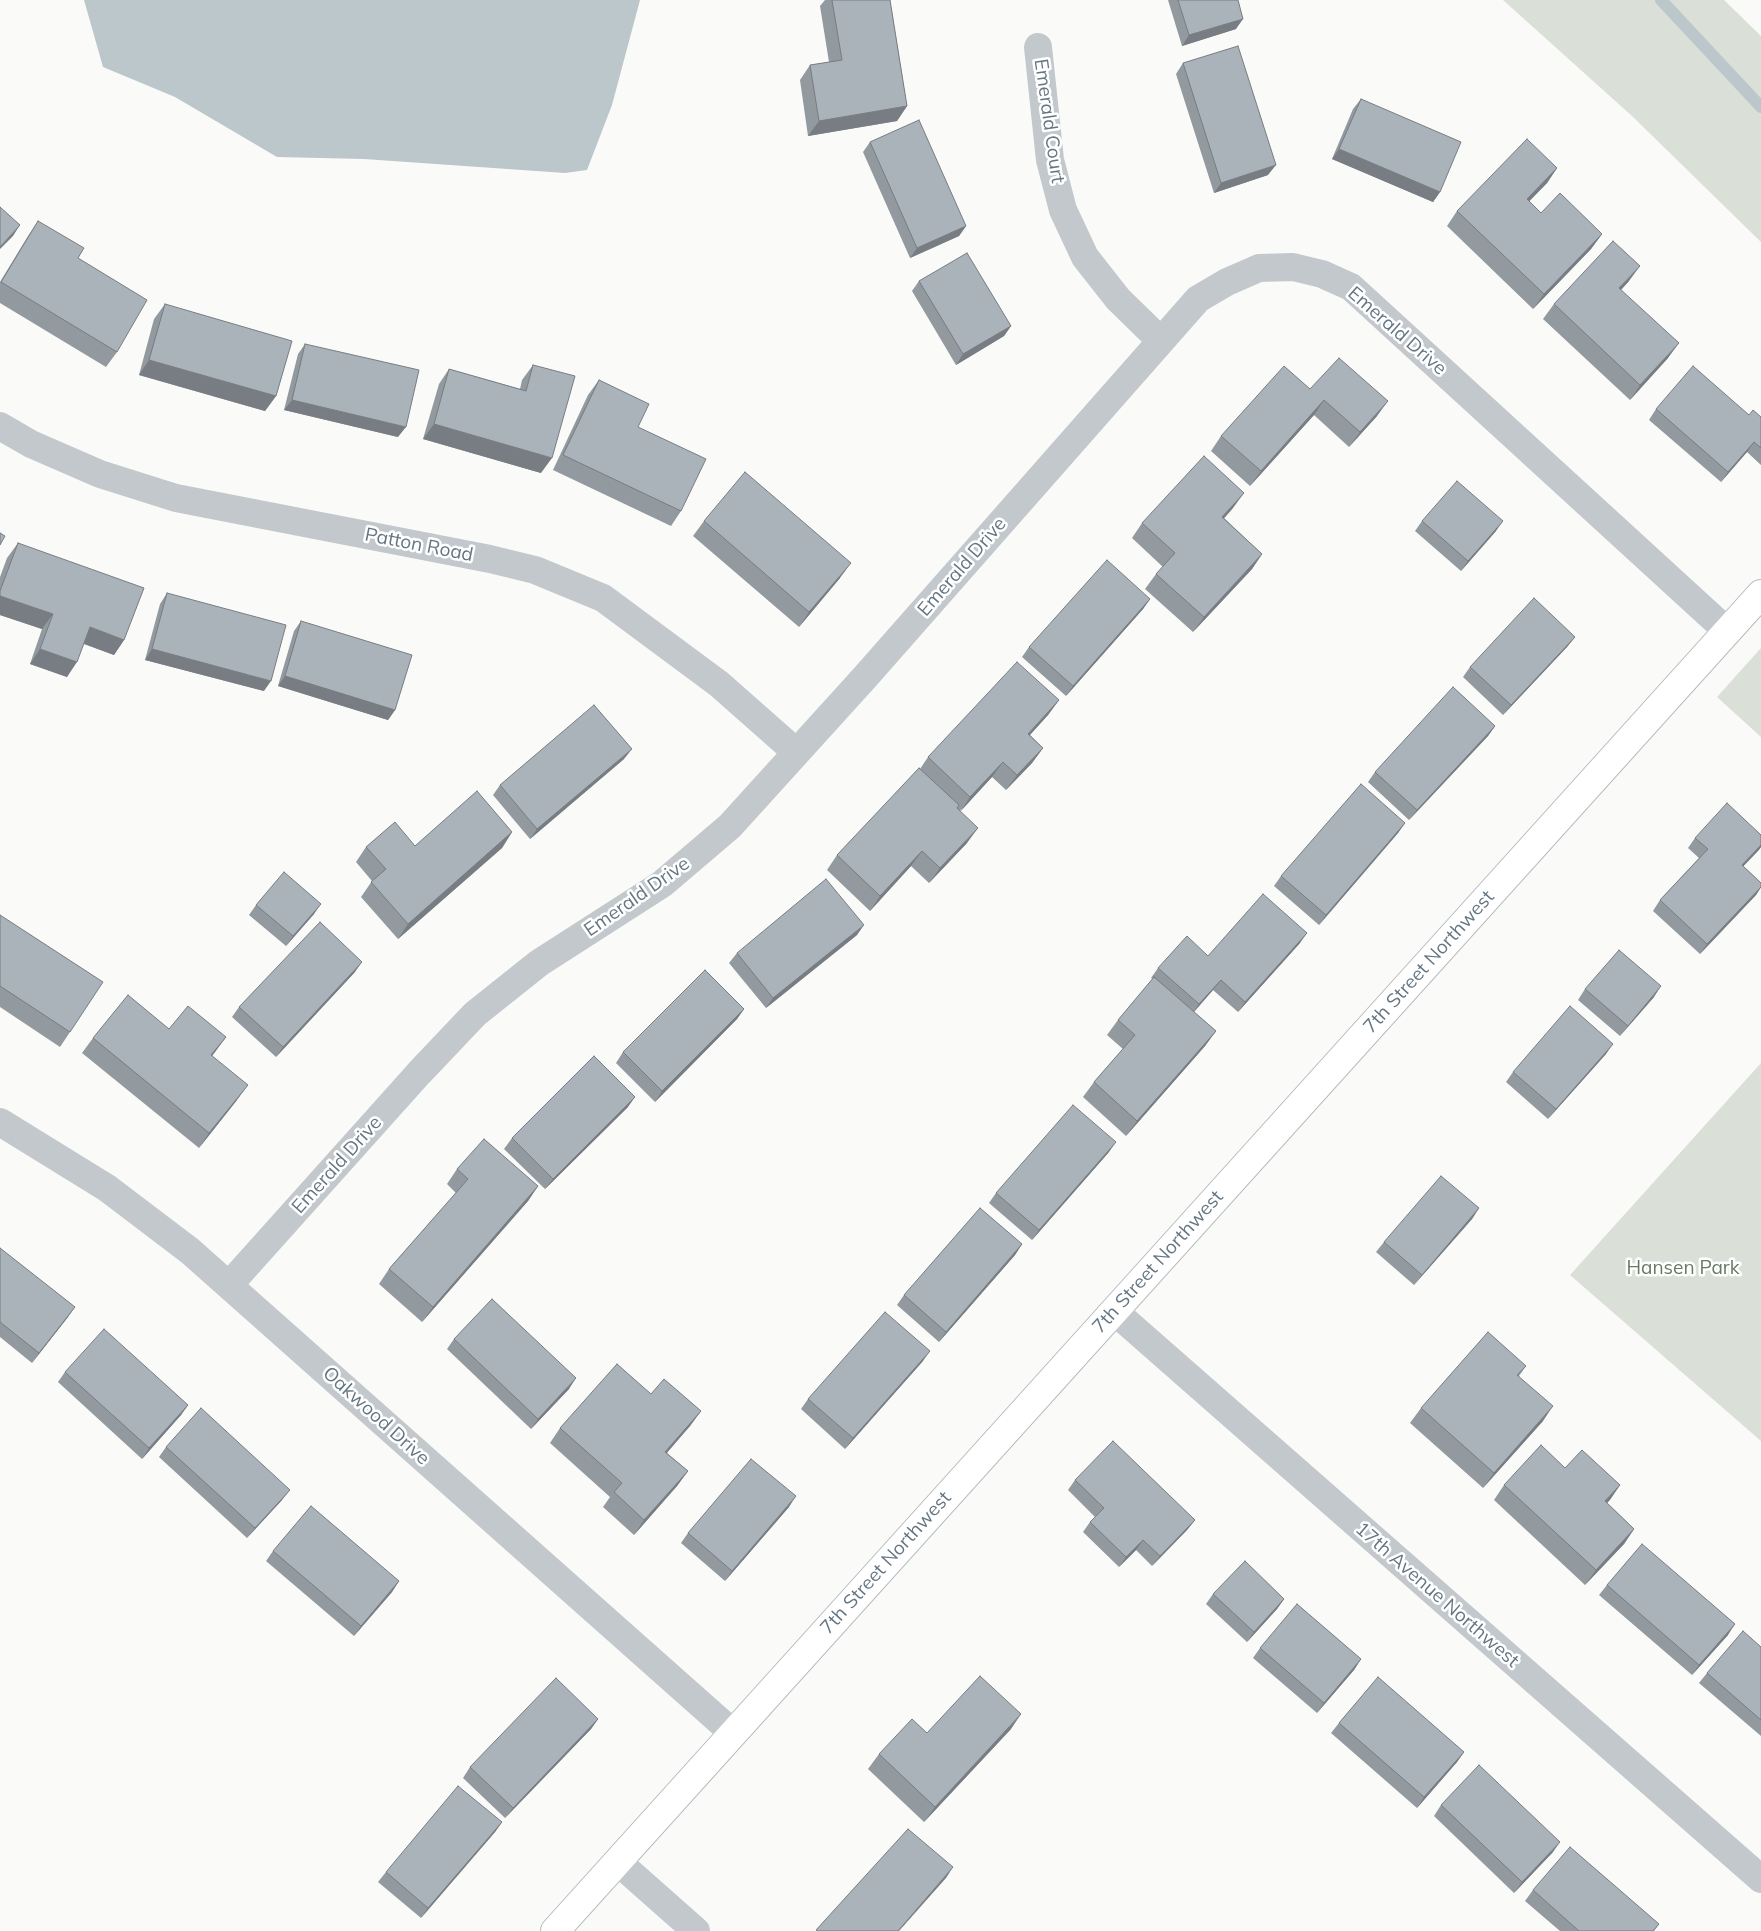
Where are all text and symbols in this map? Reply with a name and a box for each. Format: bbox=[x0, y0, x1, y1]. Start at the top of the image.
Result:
street label: Emerald Court bbox=[1029, 57, 1069, 185]
street label: Emerald Drive bbox=[1343, 282, 1451, 380]
street label: Emerald Drive bbox=[913, 513, 1011, 621]
street label: Patton Road bbox=[363, 523, 475, 567]
street label: Emerald Drive bbox=[580, 852, 694, 942]
street label: 7th Street Northwest bbox=[1359, 886, 1499, 1038]
street label: Emerald Drive bbox=[287, 1112, 387, 1218]
street label: 7th Street Northwest bbox=[1088, 1186, 1228, 1338]
park label: Hansen Park bbox=[1627, 1257, 1739, 1279]
street label: Oakwood Drive bbox=[318, 1362, 434, 1470]
street label: 7th Street Northwest bbox=[816, 1487, 956, 1639]
street label: 17th Avenue Northwest bbox=[1350, 1518, 1524, 1672]

